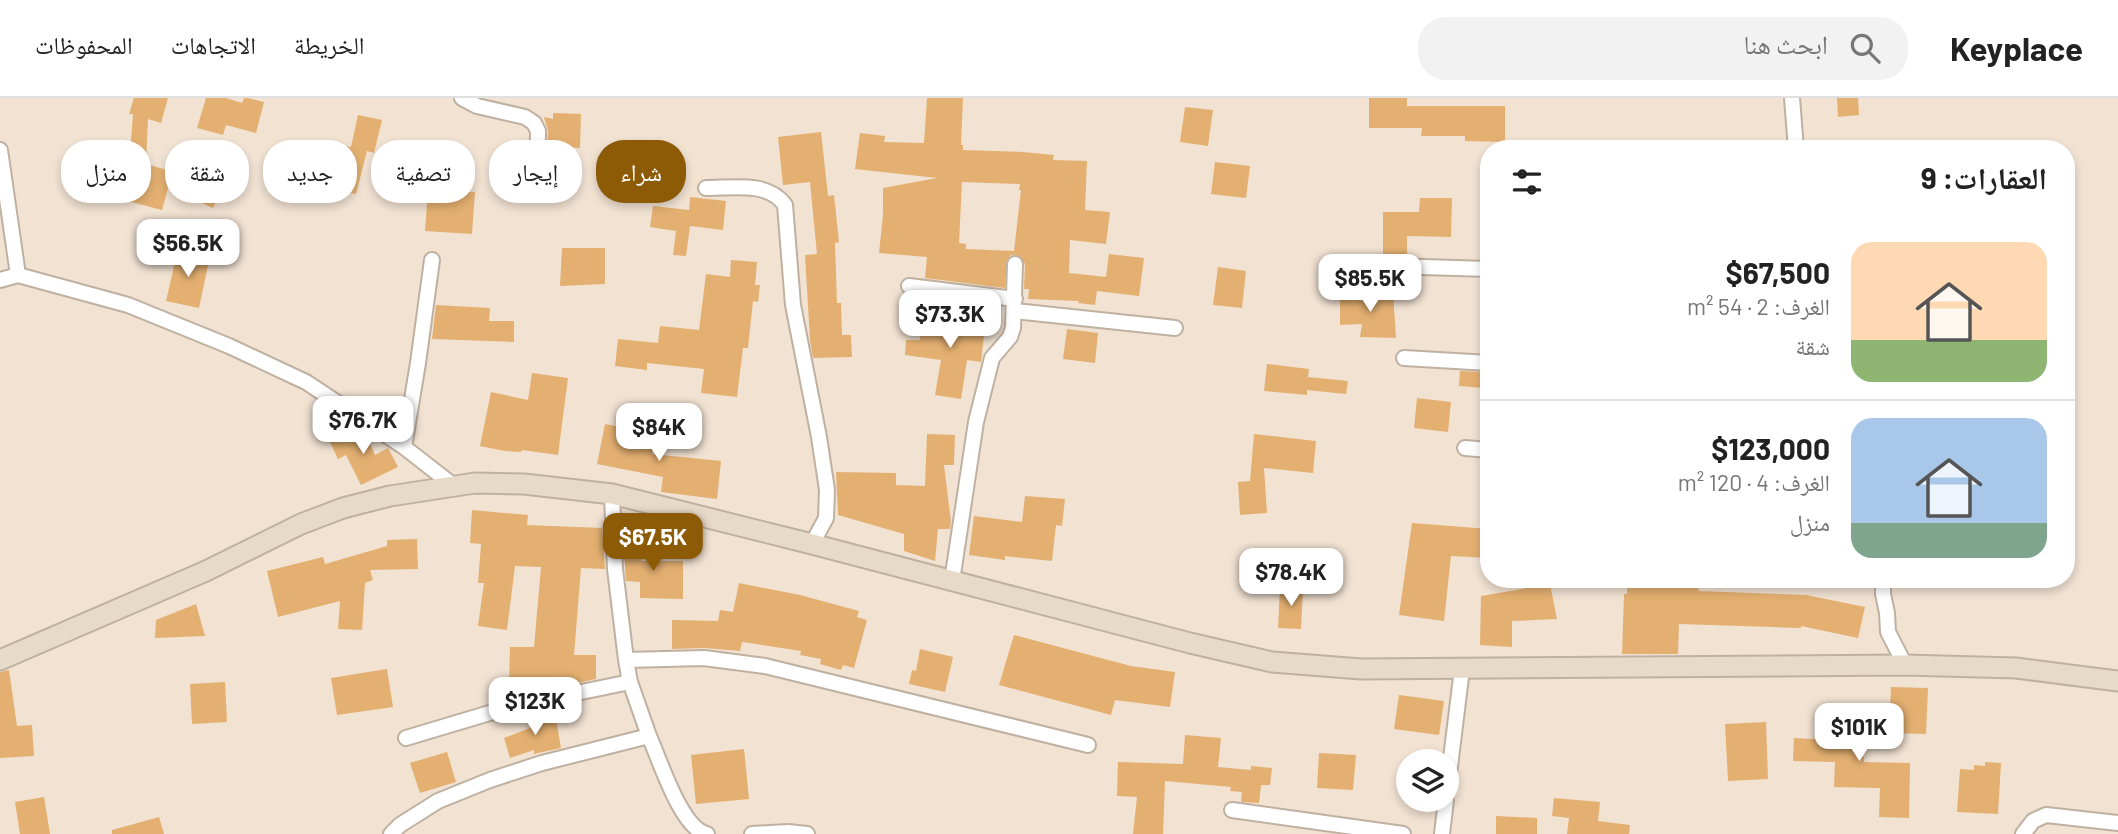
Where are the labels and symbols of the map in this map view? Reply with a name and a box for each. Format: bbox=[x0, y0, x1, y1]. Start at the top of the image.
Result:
pin: $56.5K bbox=[131, 220, 245, 279]
pin: $85.5K bbox=[1313, 254, 1427, 314]
pin: $73.3K bbox=[893, 290, 1007, 350]
pin: $76.7K bbox=[306, 396, 420, 456]
pin: $84K bbox=[618, 404, 700, 463]
pin: $67.5K bbox=[596, 514, 710, 573]
pin: $78.4K bbox=[1234, 548, 1348, 608]
pin: $123K bbox=[486, 678, 584, 737]
pin: $101K bbox=[1810, 704, 1908, 763]

